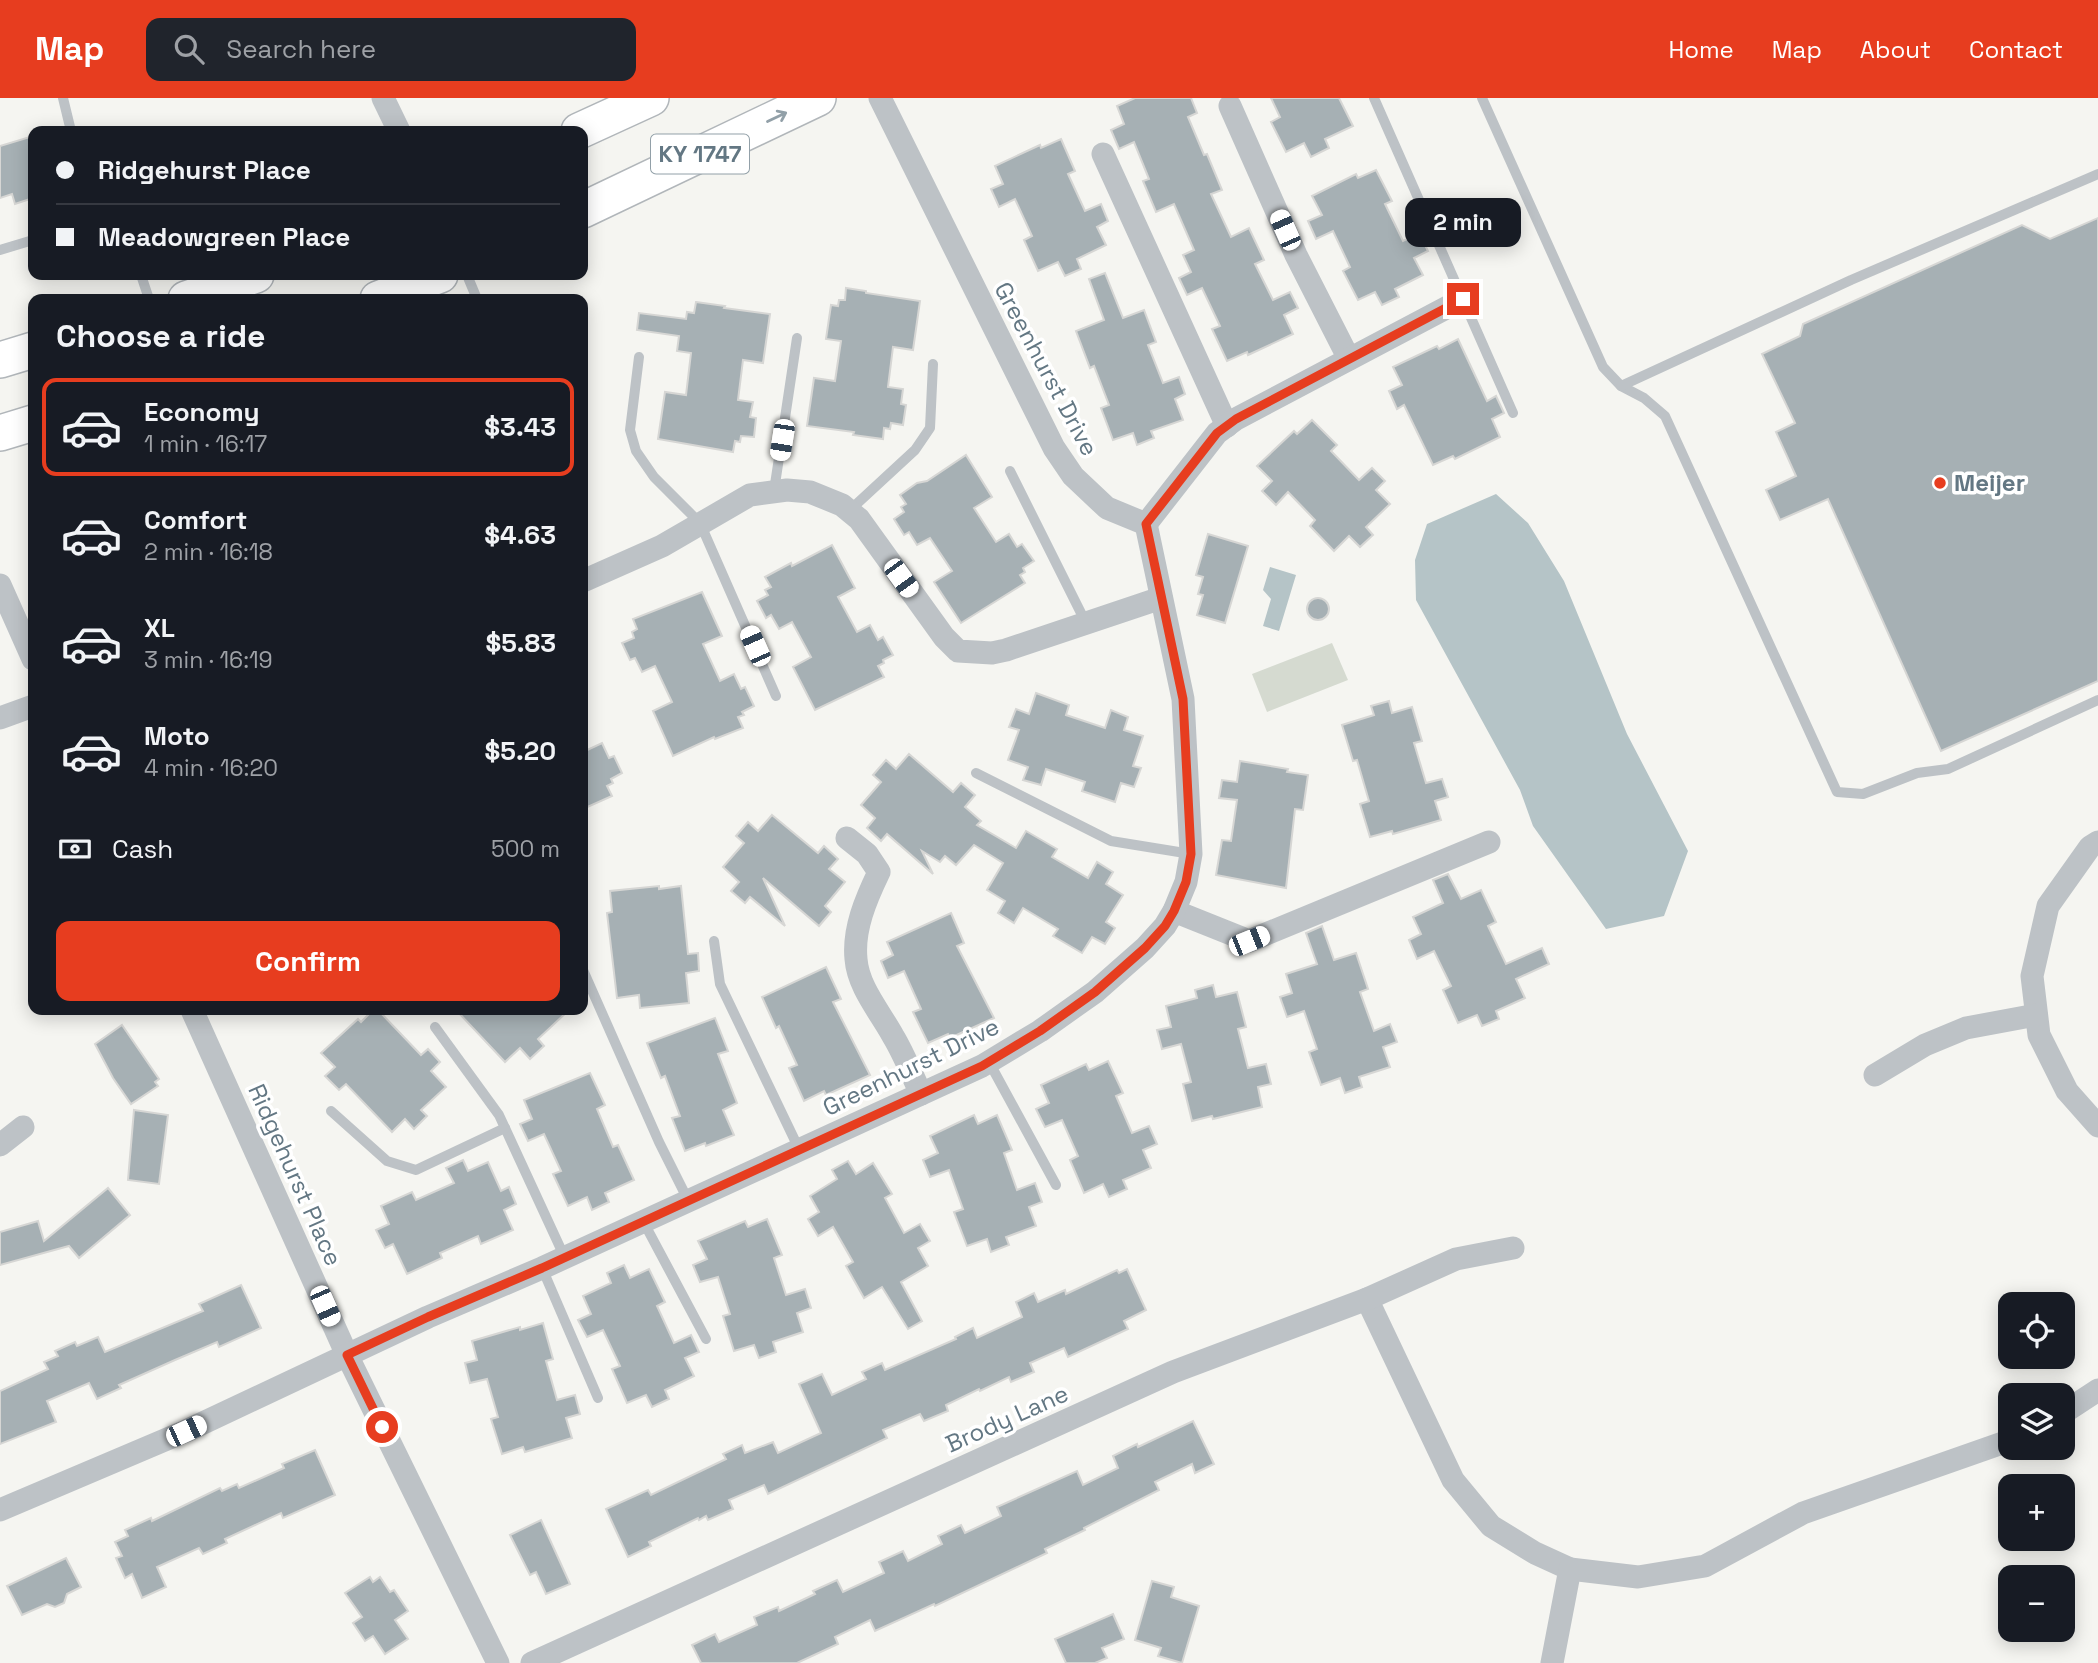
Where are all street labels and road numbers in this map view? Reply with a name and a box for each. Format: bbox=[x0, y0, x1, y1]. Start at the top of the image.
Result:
road number: KY 1747 bbox=[651, 134, 749, 174]
street label: Greenhurst Drive bbox=[988, 276, 1105, 461]
street label: Greenhurst Drive bbox=[817, 1010, 1004, 1123]
street label: Ridgehurst Place bbox=[241, 1079, 349, 1271]
street label: Brody Lane bbox=[940, 1378, 1073, 1459]

